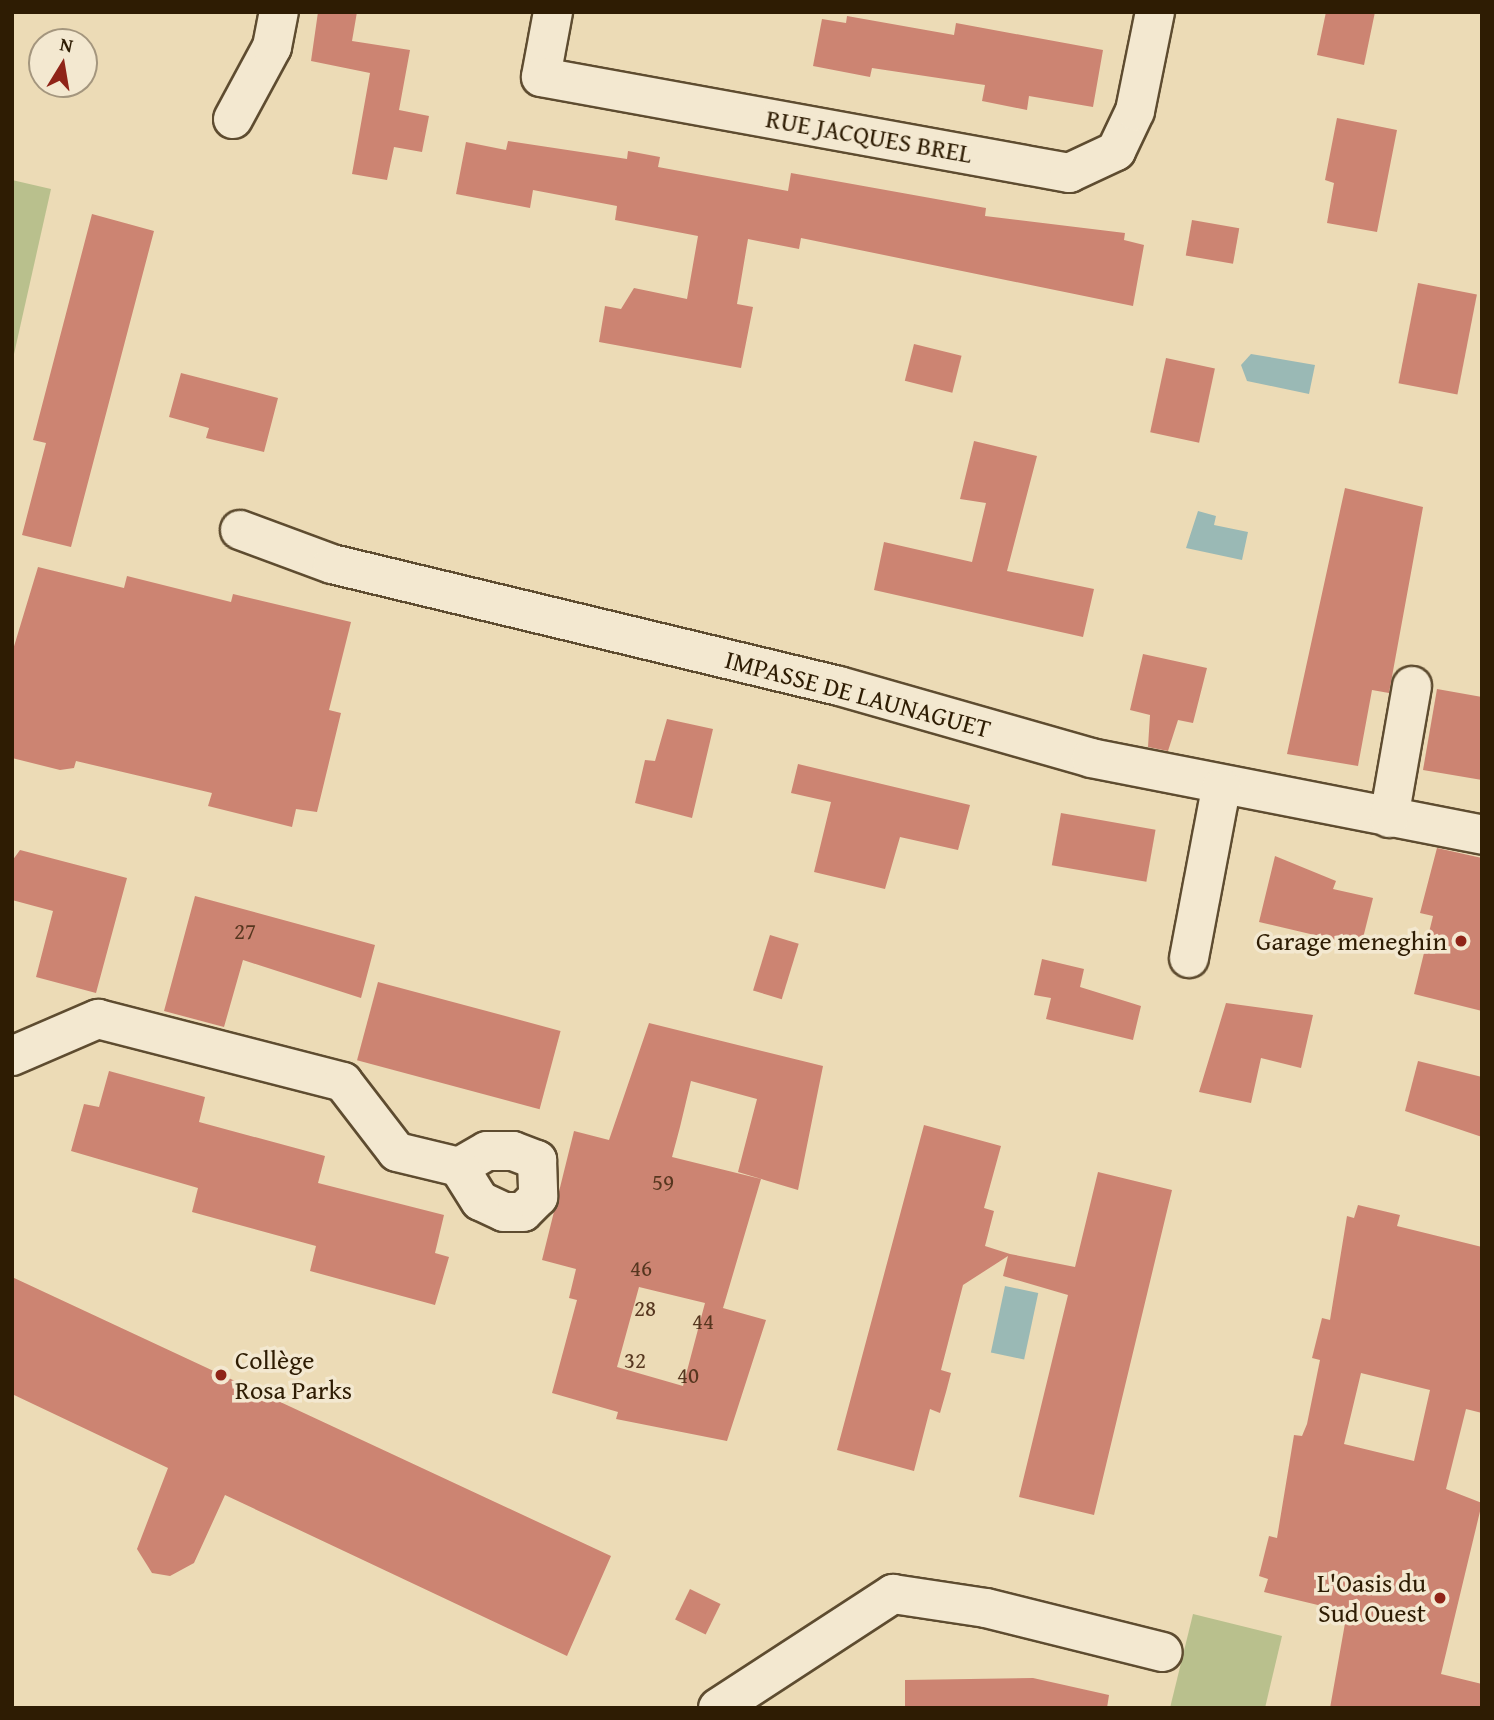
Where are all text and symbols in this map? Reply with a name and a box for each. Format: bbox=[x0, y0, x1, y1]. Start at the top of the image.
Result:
north arrow bbox=[28, 28, 98, 98]
text: N bbox=[58, 29, 76, 59]
street label: RUE JACQUES BREL bbox=[764, 103, 974, 169]
street label: IMPASSE DE LAUNAGUET bbox=[722, 644, 994, 744]
house number: 27 bbox=[234, 917, 256, 945]
place label: Garage meneghin bbox=[1256, 925, 1447, 957]
marker: Garage meneghin bbox=[1453, 933, 1469, 949]
house number: 59 bbox=[652, 1168, 674, 1196]
house number: 46 bbox=[630, 1254, 652, 1282]
house number: 28 bbox=[634, 1294, 656, 1322]
house number: 44 bbox=[692, 1307, 714, 1335]
place label: Collège Rosa Parks bbox=[235, 1344, 352, 1406]
house number: 32 bbox=[624, 1346, 646, 1374]
house number: 40 bbox=[677, 1361, 699, 1389]
marker: Collège Rosa Parks bbox=[213, 1367, 229, 1383]
place label: L'Oasis du Sud Ouest bbox=[1317, 1567, 1426, 1628]
marker: L'Oasis du Sud Ouest bbox=[1432, 1590, 1448, 1606]

